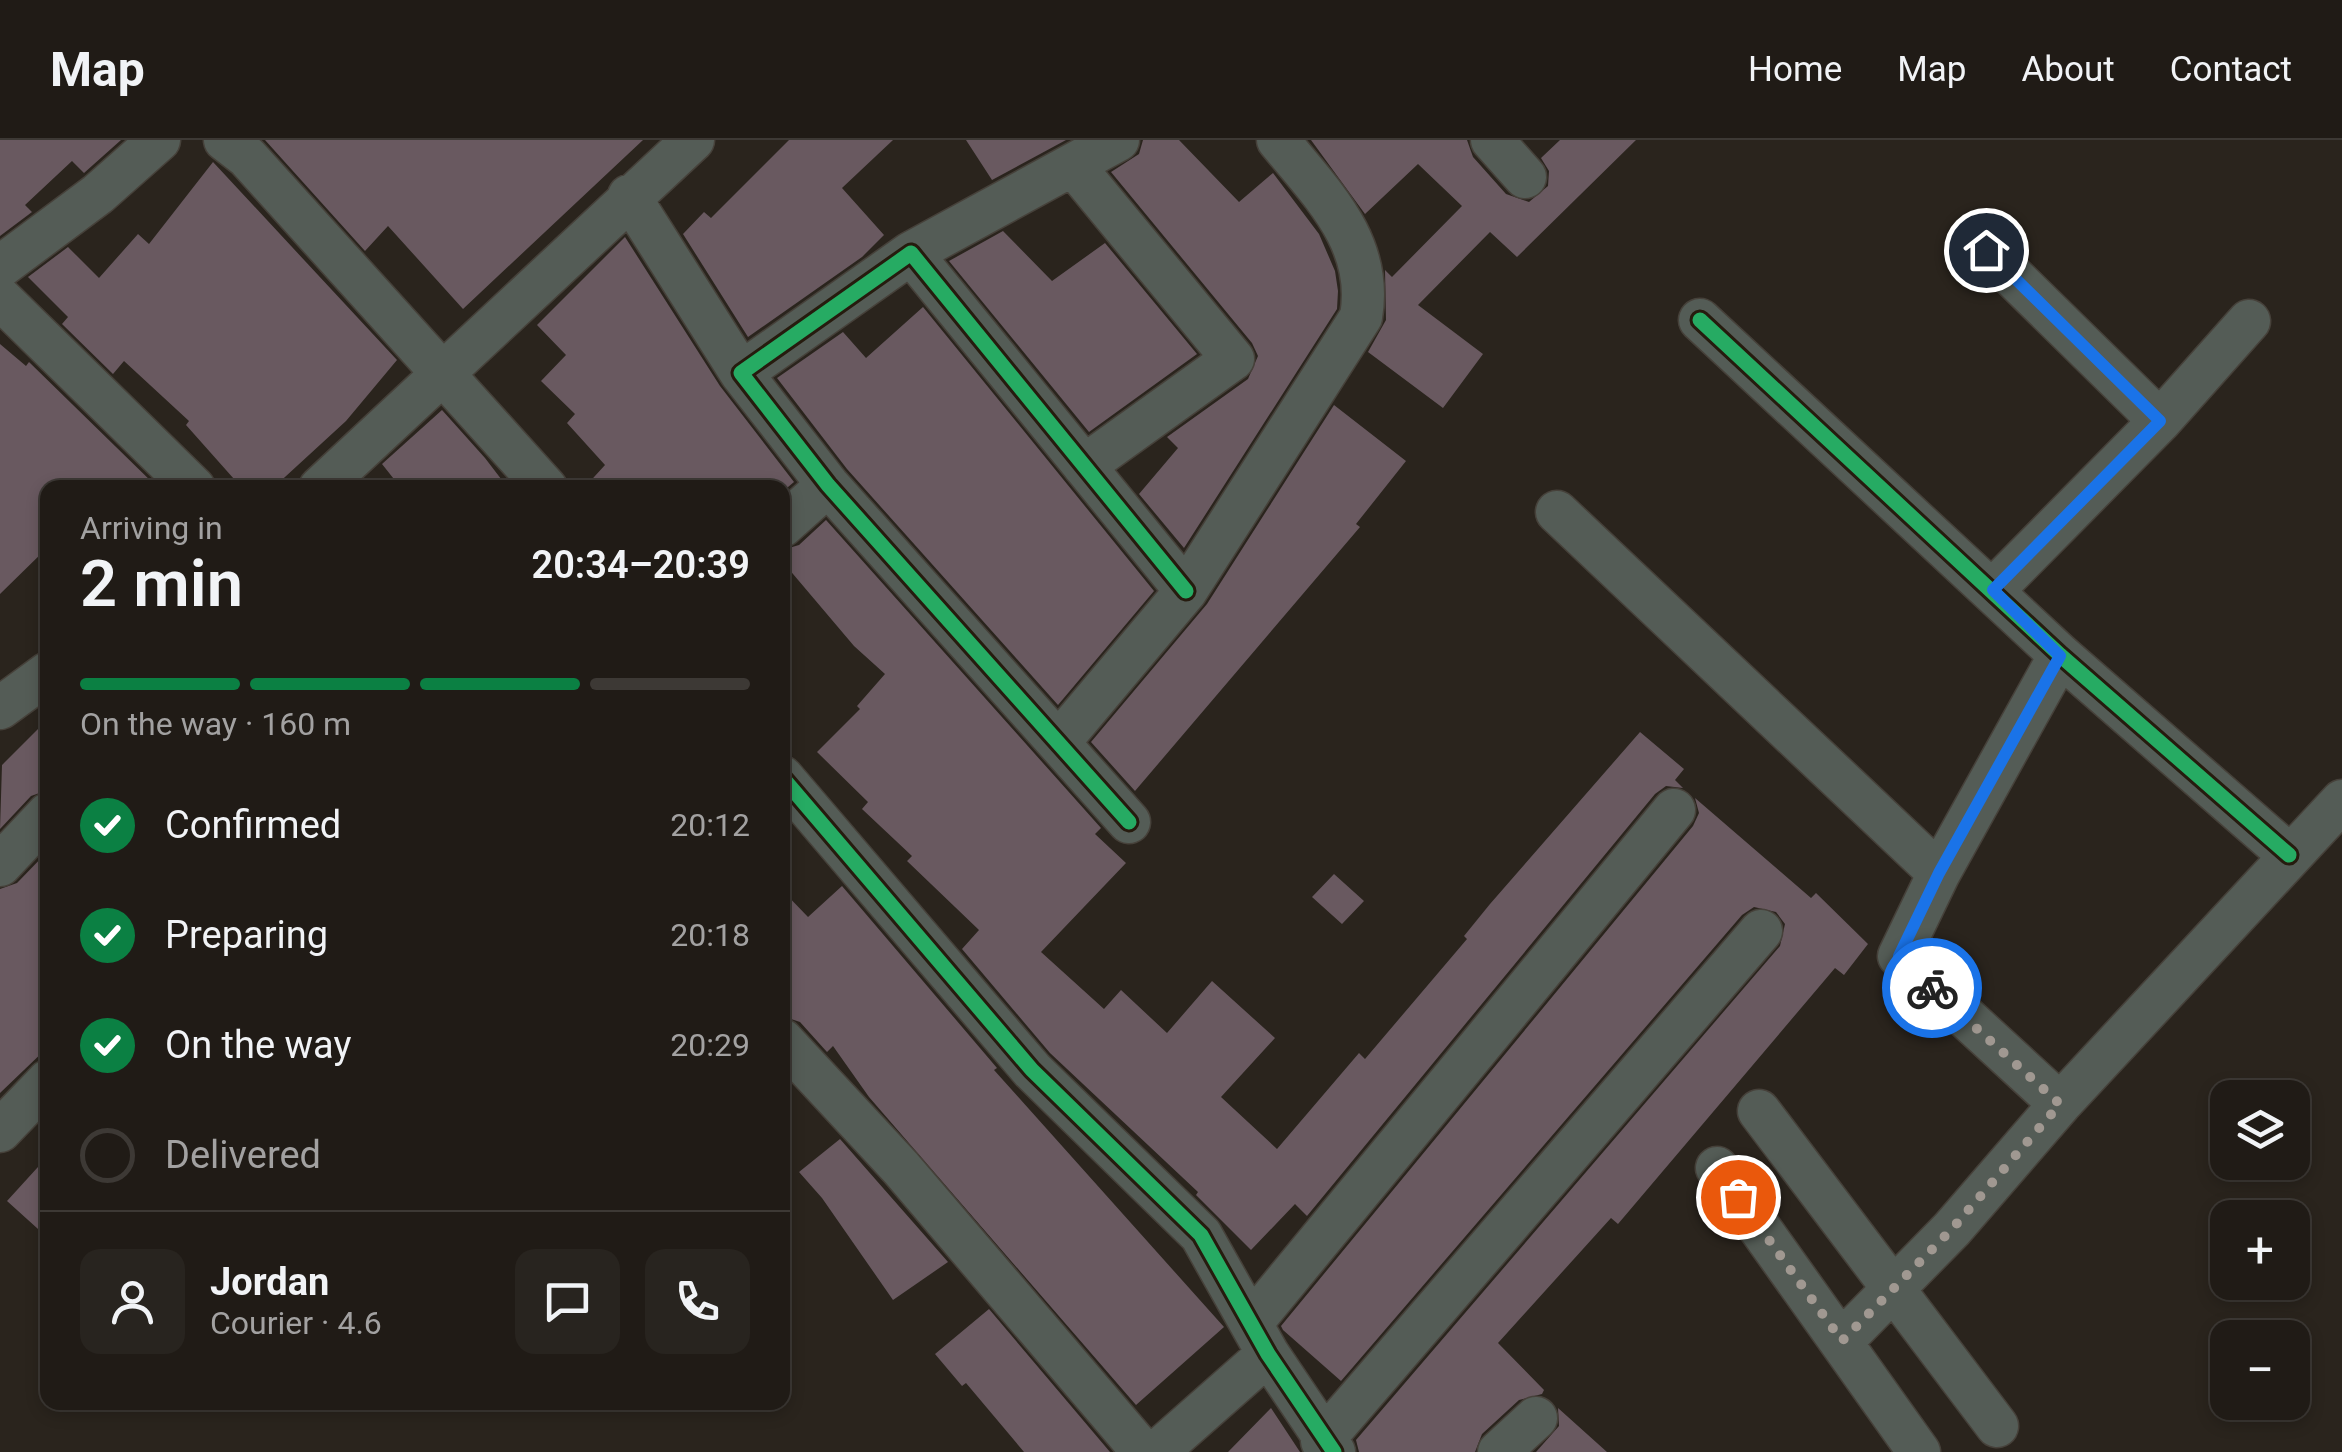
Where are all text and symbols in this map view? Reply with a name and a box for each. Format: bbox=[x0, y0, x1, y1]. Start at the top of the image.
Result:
text: Map bbox=[50, 41, 145, 98]
text: Home bbox=[1748, 49, 1842, 90]
text: Map bbox=[1897, 49, 1966, 90]
text: About bbox=[2021, 49, 2115, 90]
text: Contact bbox=[2170, 49, 2292, 90]
pin bbox=[1944, 208, 2029, 293]
icon: home bbox=[1959, 223, 2014, 278]
text: Arriving in bbox=[80, 509, 223, 547]
text: 20:34–20:39 bbox=[531, 543, 750, 587]
text: 2 min bbox=[80, 546, 243, 622]
text: On the way · 160 m bbox=[80, 705, 351, 743]
icon: check bbox=[80, 798, 135, 853]
text: Confirmed bbox=[165, 803, 341, 847]
text: 20:12 bbox=[670, 806, 750, 844]
icon: check bbox=[80, 908, 135, 963]
text: Preparing bbox=[165, 913, 328, 957]
text: 20:18 bbox=[670, 916, 750, 954]
courier bbox=[1882, 938, 1982, 1038]
icon: bike bbox=[1905, 961, 1960, 1016]
icon: check bbox=[80, 1018, 135, 1073]
text: On the way bbox=[165, 1023, 351, 1067]
text: 20:29 bbox=[670, 1026, 750, 1064]
map controls bbox=[2210, 1080, 2310, 1420]
button: layers bbox=[2210, 1080, 2310, 1180]
text: Delivered bbox=[165, 1133, 321, 1177]
pin bbox=[1696, 1155, 1781, 1240]
icon: bag bbox=[1711, 1170, 1766, 1225]
button: + bbox=[2210, 1200, 2310, 1300]
button: person bbox=[80, 1249, 185, 1354]
button: chat bbox=[515, 1249, 620, 1354]
button: phone bbox=[645, 1249, 750, 1354]
text: Jordan bbox=[210, 1260, 329, 1304]
text: Courier · 4.6 bbox=[210, 1304, 382, 1342]
button: − bbox=[2210, 1320, 2310, 1420]

